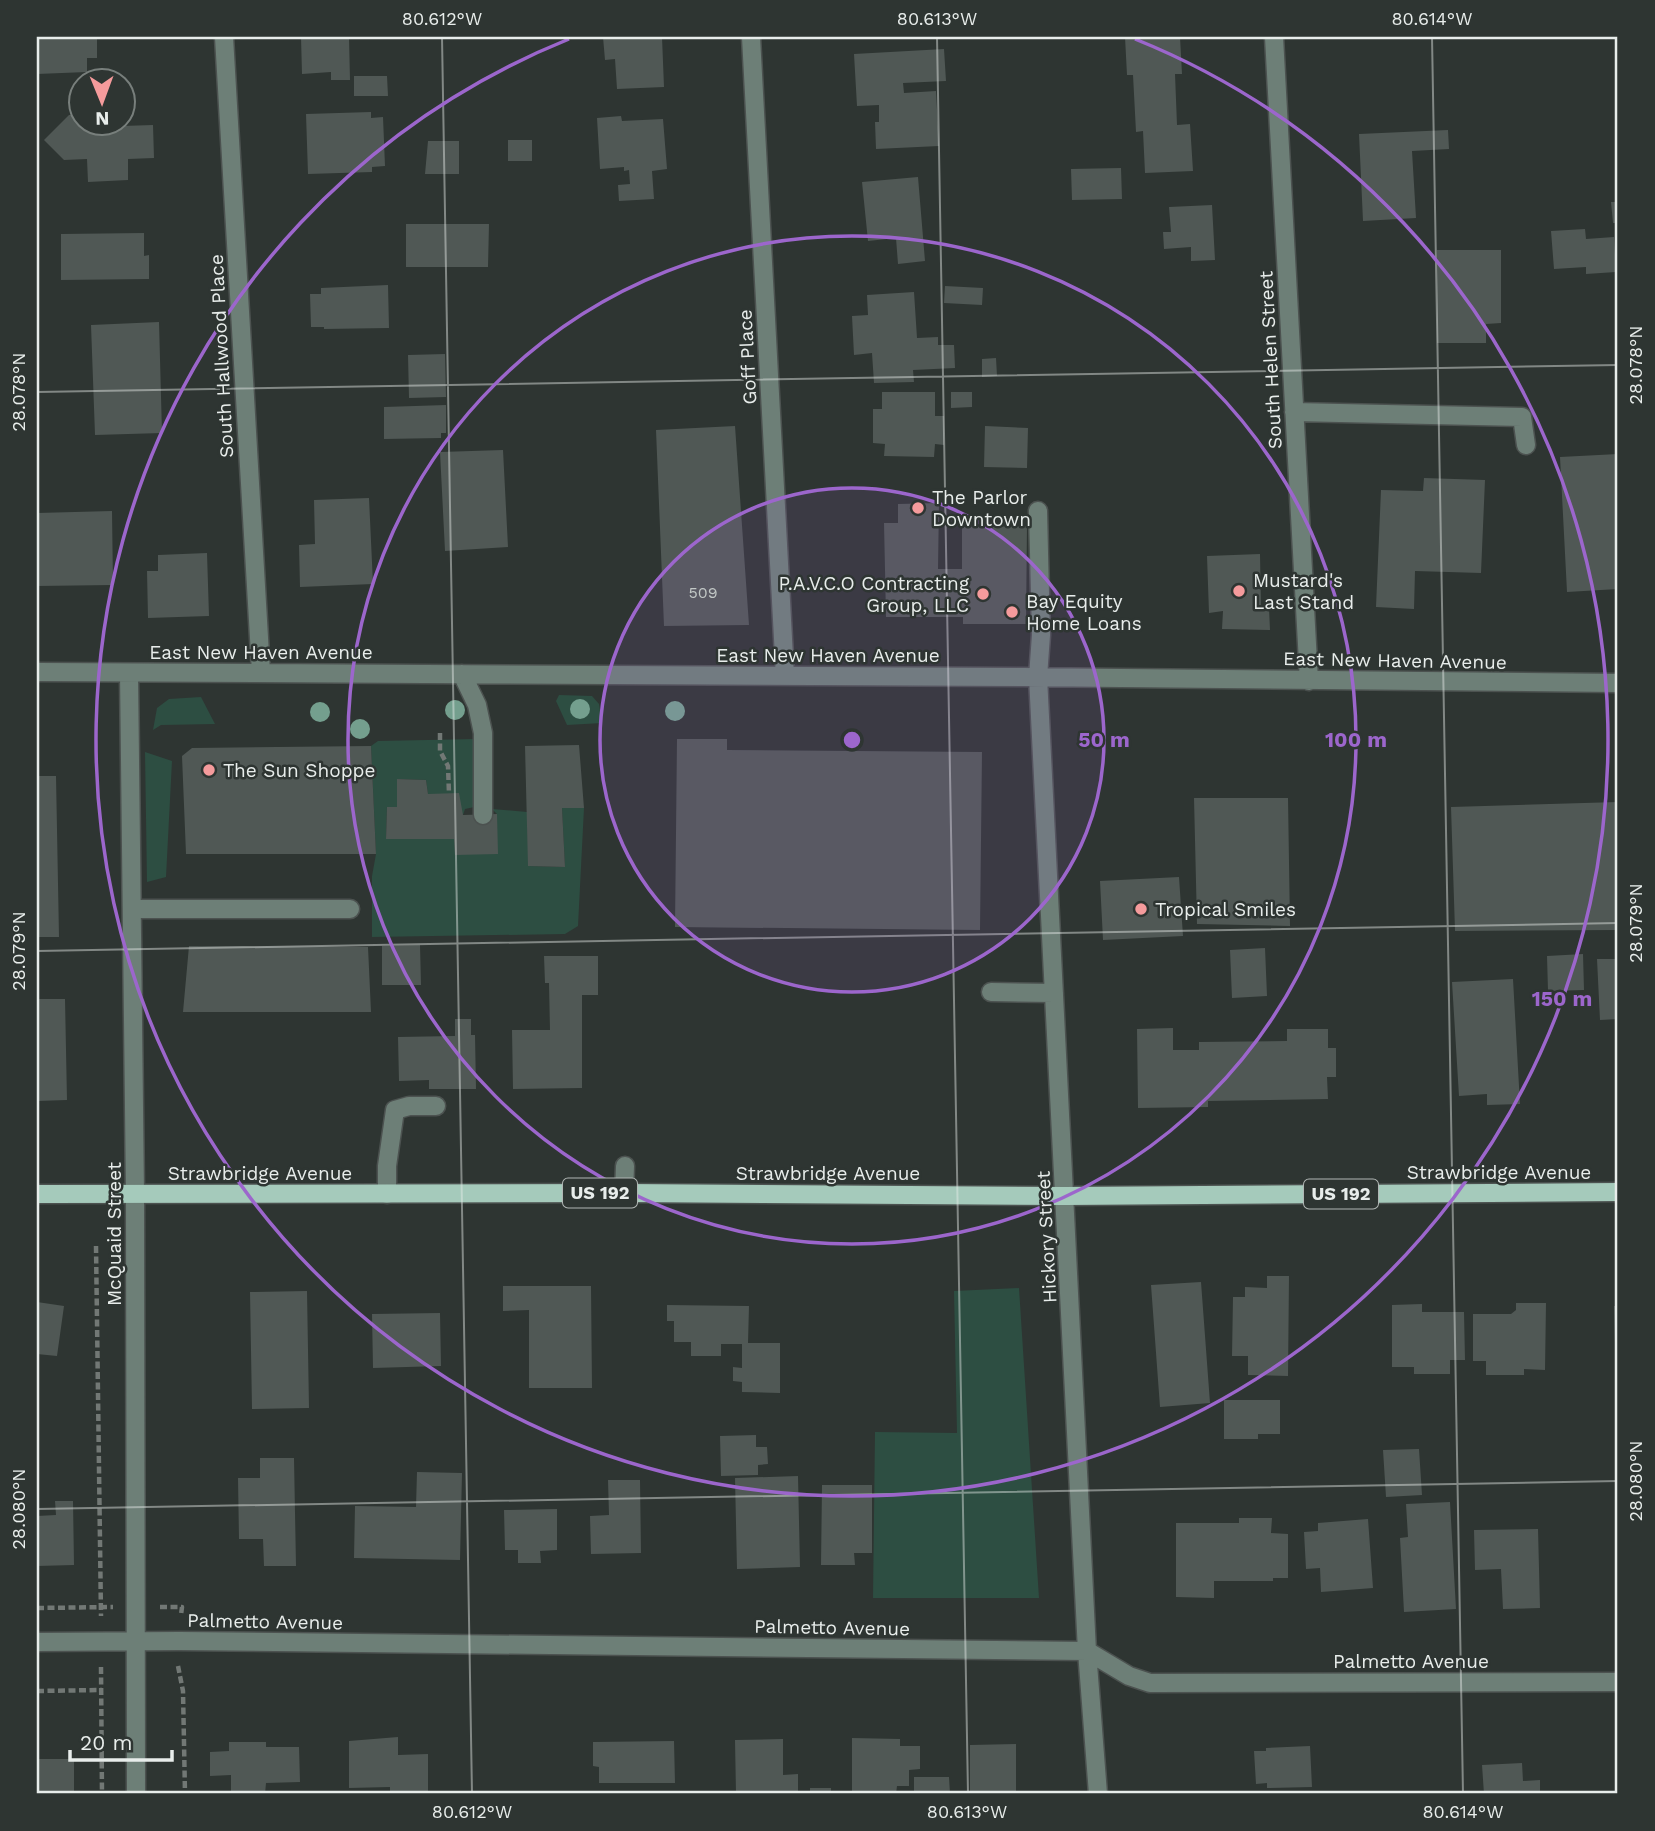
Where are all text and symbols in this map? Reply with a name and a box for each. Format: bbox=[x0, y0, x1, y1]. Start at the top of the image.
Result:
text: 80.612°W bbox=[402, 8, 482, 29]
text: 80.613°W bbox=[897, 8, 977, 29]
text: 80.614°W bbox=[1392, 8, 1472, 29]
north arrow bbox=[66, 66, 136, 136]
text: N bbox=[95, 107, 110, 130]
street label: South Hallwood Place bbox=[205, 254, 238, 458]
street label: South Helen Street bbox=[1254, 270, 1287, 450]
street label: Goff Place bbox=[734, 309, 761, 405]
text: 28.078°N bbox=[1625, 325, 1646, 405]
text: 28.078°N bbox=[8, 352, 29, 432]
place label: The Parlor Downtown bbox=[932, 486, 1031, 531]
marker: The Parlor Downtown bbox=[910, 500, 926, 516]
place label: Mustard's Last Stand bbox=[1253, 569, 1354, 614]
place label: P.A.V.C.O Contracting Group, LLC bbox=[779, 572, 970, 617]
house number: 509 bbox=[688, 583, 718, 602]
marker: Mustard's Last Stand bbox=[1231, 583, 1247, 599]
marker: P.A.V.C.O Contracting Group, LLC bbox=[975, 586, 991, 602]
place label: Bay Equity Home Loans bbox=[1026, 590, 1142, 635]
marker: Bay Equity Home Loans bbox=[1004, 604, 1020, 620]
street label: East New Haven Avenue bbox=[149, 641, 373, 664]
street label: East New Haven Avenue bbox=[716, 644, 940, 667]
street label: East New Haven Avenue bbox=[1283, 647, 1507, 674]
text: 50 m bbox=[1078, 727, 1130, 752]
text: 100 m bbox=[1325, 727, 1387, 752]
centre of rings bbox=[840, 728, 864, 752]
place label: The Sun Shoppe bbox=[223, 759, 375, 782]
marker: The Sun Shoppe bbox=[201, 762, 217, 778]
text: 28.079°N bbox=[1625, 883, 1646, 963]
place label: Tropical Smiles bbox=[1155, 898, 1296, 921]
marker: Tropical Smiles bbox=[1133, 901, 1149, 917]
text: 28.079°N bbox=[8, 911, 29, 991]
text: 150 m bbox=[1532, 986, 1592, 1011]
street label: Strawbridge Avenue bbox=[1407, 1161, 1591, 1184]
street label: McQuaid Street bbox=[103, 1162, 126, 1306]
street label: Strawbridge Avenue bbox=[168, 1162, 352, 1185]
street label: Strawbridge Avenue bbox=[736, 1162, 920, 1185]
street label: Hickory Street bbox=[1032, 1170, 1061, 1304]
road number: US 192 bbox=[563, 1178, 637, 1208]
road number: US 192 bbox=[1304, 1180, 1378, 1209]
text: 28.080°N bbox=[1625, 1441, 1646, 1521]
text: 28.080°N bbox=[8, 1469, 29, 1549]
street label: Palmetto Avenue bbox=[187, 1609, 343, 1634]
street label: Palmetto Avenue bbox=[754, 1615, 910, 1640]
street label: Palmetto Avenue bbox=[1333, 1650, 1489, 1673]
scale bar bbox=[70, 1719, 172, 1763]
text: 20 m bbox=[80, 1730, 132, 1755]
text: 80.612°W bbox=[432, 1801, 512, 1822]
text: 80.613°W bbox=[927, 1801, 1007, 1822]
text: 80.614°W bbox=[1423, 1801, 1503, 1822]

